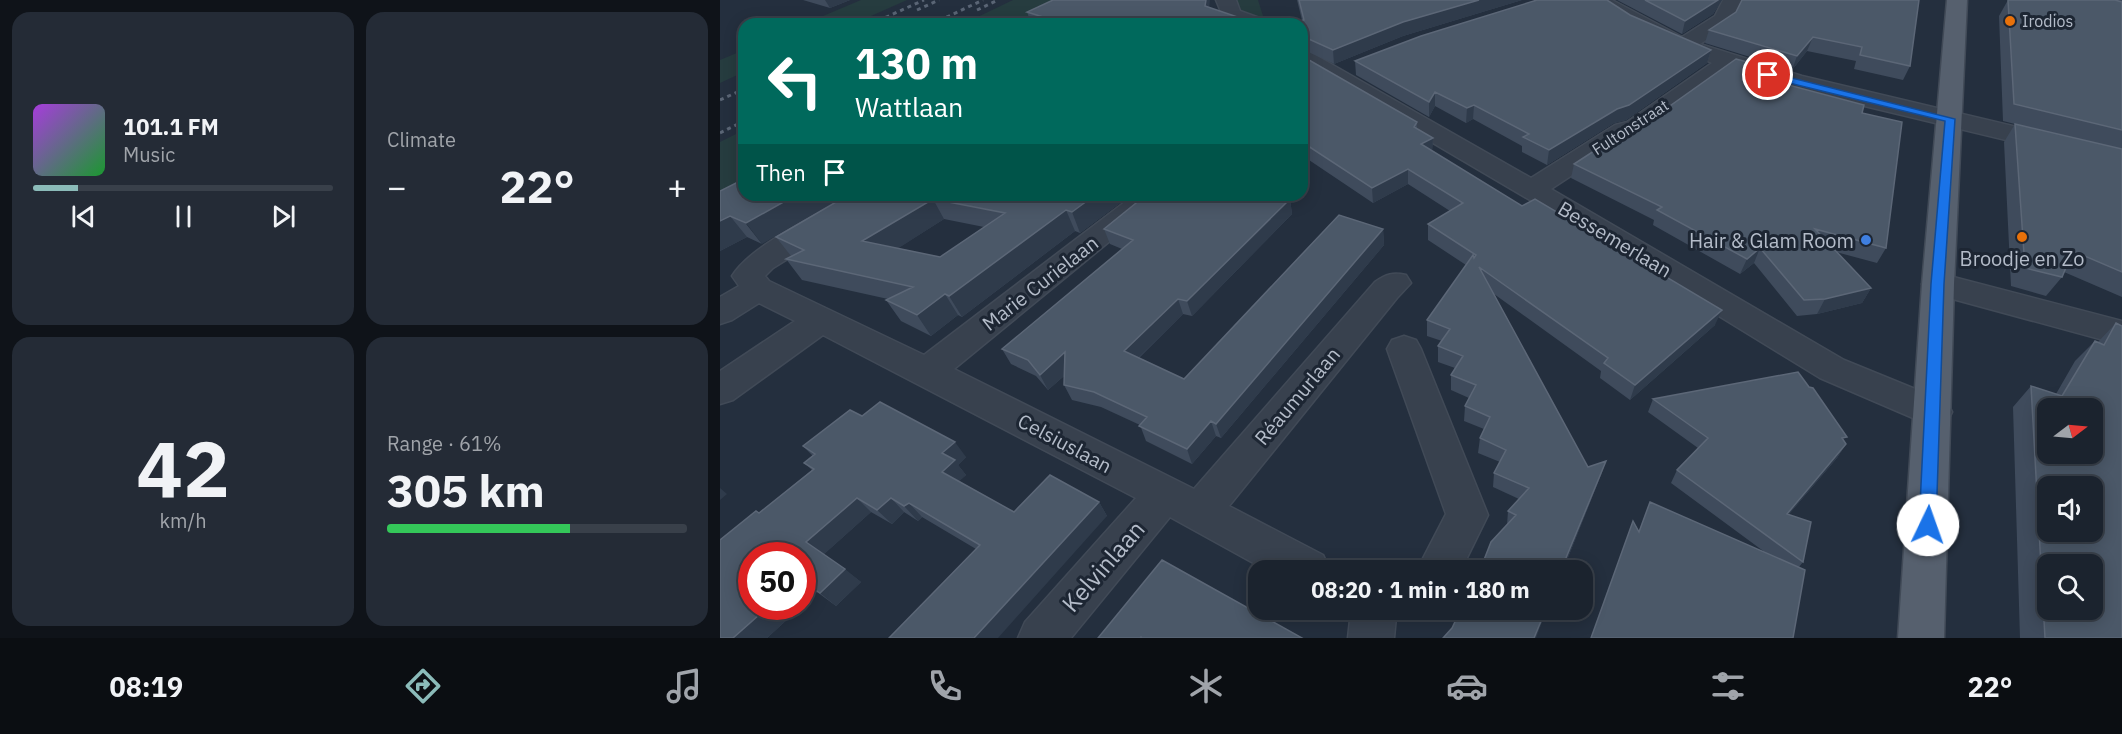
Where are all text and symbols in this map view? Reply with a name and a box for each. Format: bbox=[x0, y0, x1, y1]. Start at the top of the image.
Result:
place label: Irodios bbox=[2022, 11, 2073, 31]
marker: Irodios bbox=[2003, 14, 2017, 28]
text: 130 m bbox=[855, 36, 978, 91]
icon: left bbox=[756, 42, 834, 120]
pin bbox=[1742, 49, 1793, 100]
icon: arrive bbox=[1751, 58, 1784, 91]
text: Wattlaan bbox=[855, 89, 963, 124]
street label: Fultonstraat bbox=[1588, 95, 1672, 159]
text: 101.1 FM bbox=[123, 112, 219, 141]
text: Climate bbox=[387, 126, 456, 153]
text: Music bbox=[123, 141, 175, 168]
icon: arrive bbox=[818, 156, 851, 189]
text: 22° bbox=[499, 157, 575, 215]
text: Then bbox=[756, 158, 806, 187]
text: − bbox=[387, 165, 407, 208]
text: + bbox=[667, 165, 687, 208]
street label: Bessemerlaan bbox=[1553, 194, 1677, 284]
icon: previous bbox=[67, 200, 100, 233]
icon: pause bbox=[167, 200, 200, 233]
icon: next bbox=[267, 200, 300, 233]
place label: Hair & Glam Room bbox=[1689, 227, 1854, 254]
street label: Marie Curielaan bbox=[976, 229, 1104, 337]
marker: Broodje en Zo bbox=[2015, 230, 2029, 244]
marker: Hair & Glam Room bbox=[1859, 233, 1873, 247]
place label: Broodje en Zo bbox=[1960, 245, 2084, 272]
street label: Réaumurlaan bbox=[1248, 341, 1346, 451]
north arrow bbox=[2037, 398, 2103, 464]
map controls bbox=[2037, 398, 2103, 620]
street label: Celsiuslaan bbox=[1013, 407, 1117, 479]
text: 42 bbox=[136, 417, 230, 518]
text: Range · 61% bbox=[387, 430, 502, 457]
text: 305 km bbox=[387, 461, 545, 519]
button: sound bbox=[2037, 476, 2103, 542]
position arrow bbox=[1896, 493, 1960, 557]
text: km/h bbox=[159, 507, 207, 534]
street label: Kelvinlaan bbox=[1054, 513, 1152, 619]
speed limit sign: 50 bbox=[738, 542, 816, 620]
button: search bbox=[2037, 554, 2103, 620]
text: 08:20 · 1 min · 180 m bbox=[1311, 575, 1530, 604]
icon: directions bbox=[402, 665, 444, 707]
icon: music bbox=[663, 665, 705, 707]
icon: phone bbox=[924, 665, 966, 707]
icon: climate bbox=[1185, 665, 1227, 707]
icon: car bbox=[1446, 665, 1488, 707]
icon: filters bbox=[1707, 665, 1749, 707]
text: 08:19 bbox=[109, 669, 183, 704]
text: 22° bbox=[1967, 669, 2012, 704]

